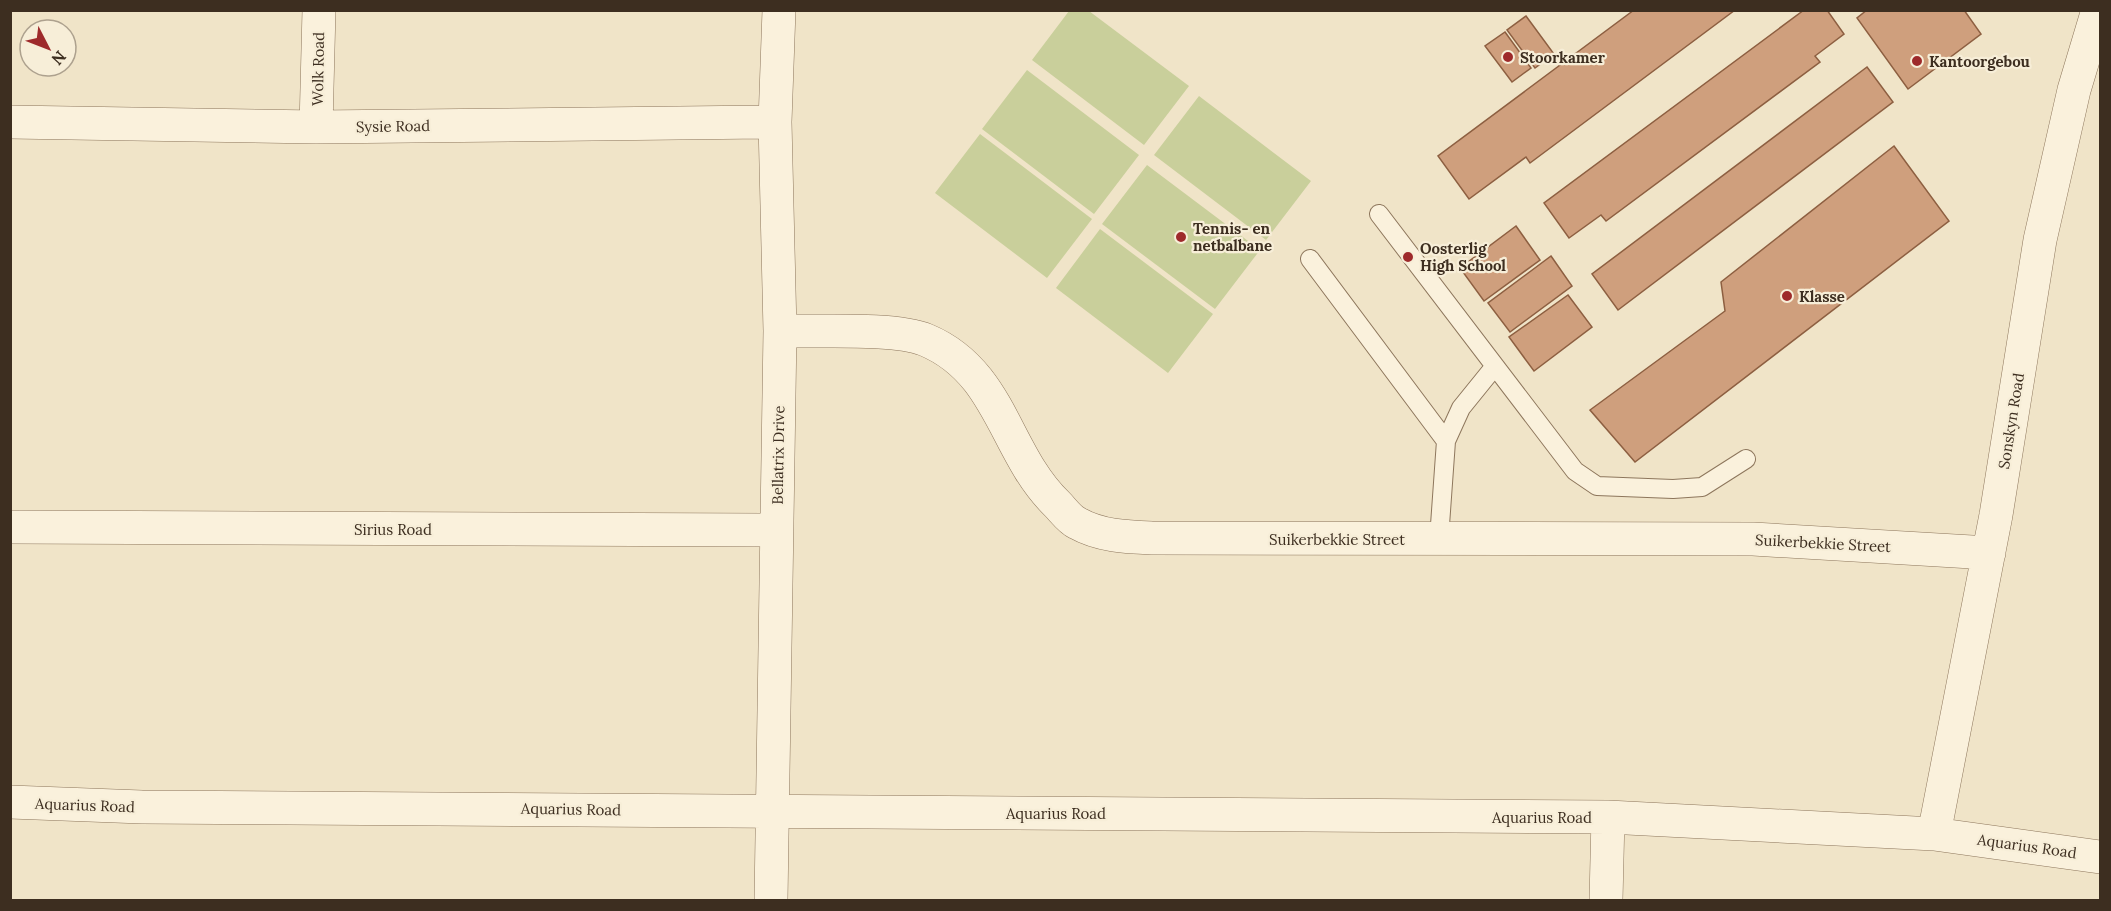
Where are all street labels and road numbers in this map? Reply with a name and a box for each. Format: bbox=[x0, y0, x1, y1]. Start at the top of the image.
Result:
street label: Wolk Road bbox=[308, 32, 328, 106]
street label: Sysie Road bbox=[356, 116, 430, 136]
street label: Sonskyn Road bbox=[1994, 372, 2028, 470]
street label: Bellatrix Drive bbox=[768, 405, 788, 505]
street label: Sirius Road bbox=[354, 520, 432, 539]
street label: Suikerbekkie Street bbox=[1269, 530, 1405, 549]
street label: Suikerbekkie Street bbox=[1755, 530, 1892, 556]
street label: Aquarius Road bbox=[34, 794, 135, 816]
street label: Aquarius Road bbox=[520, 799, 621, 819]
street label: Aquarius Road bbox=[1005, 804, 1106, 823]
street label: Aquarius Road bbox=[1491, 808, 1592, 827]
street label: Aquarius Road bbox=[1975, 829, 2078, 862]

